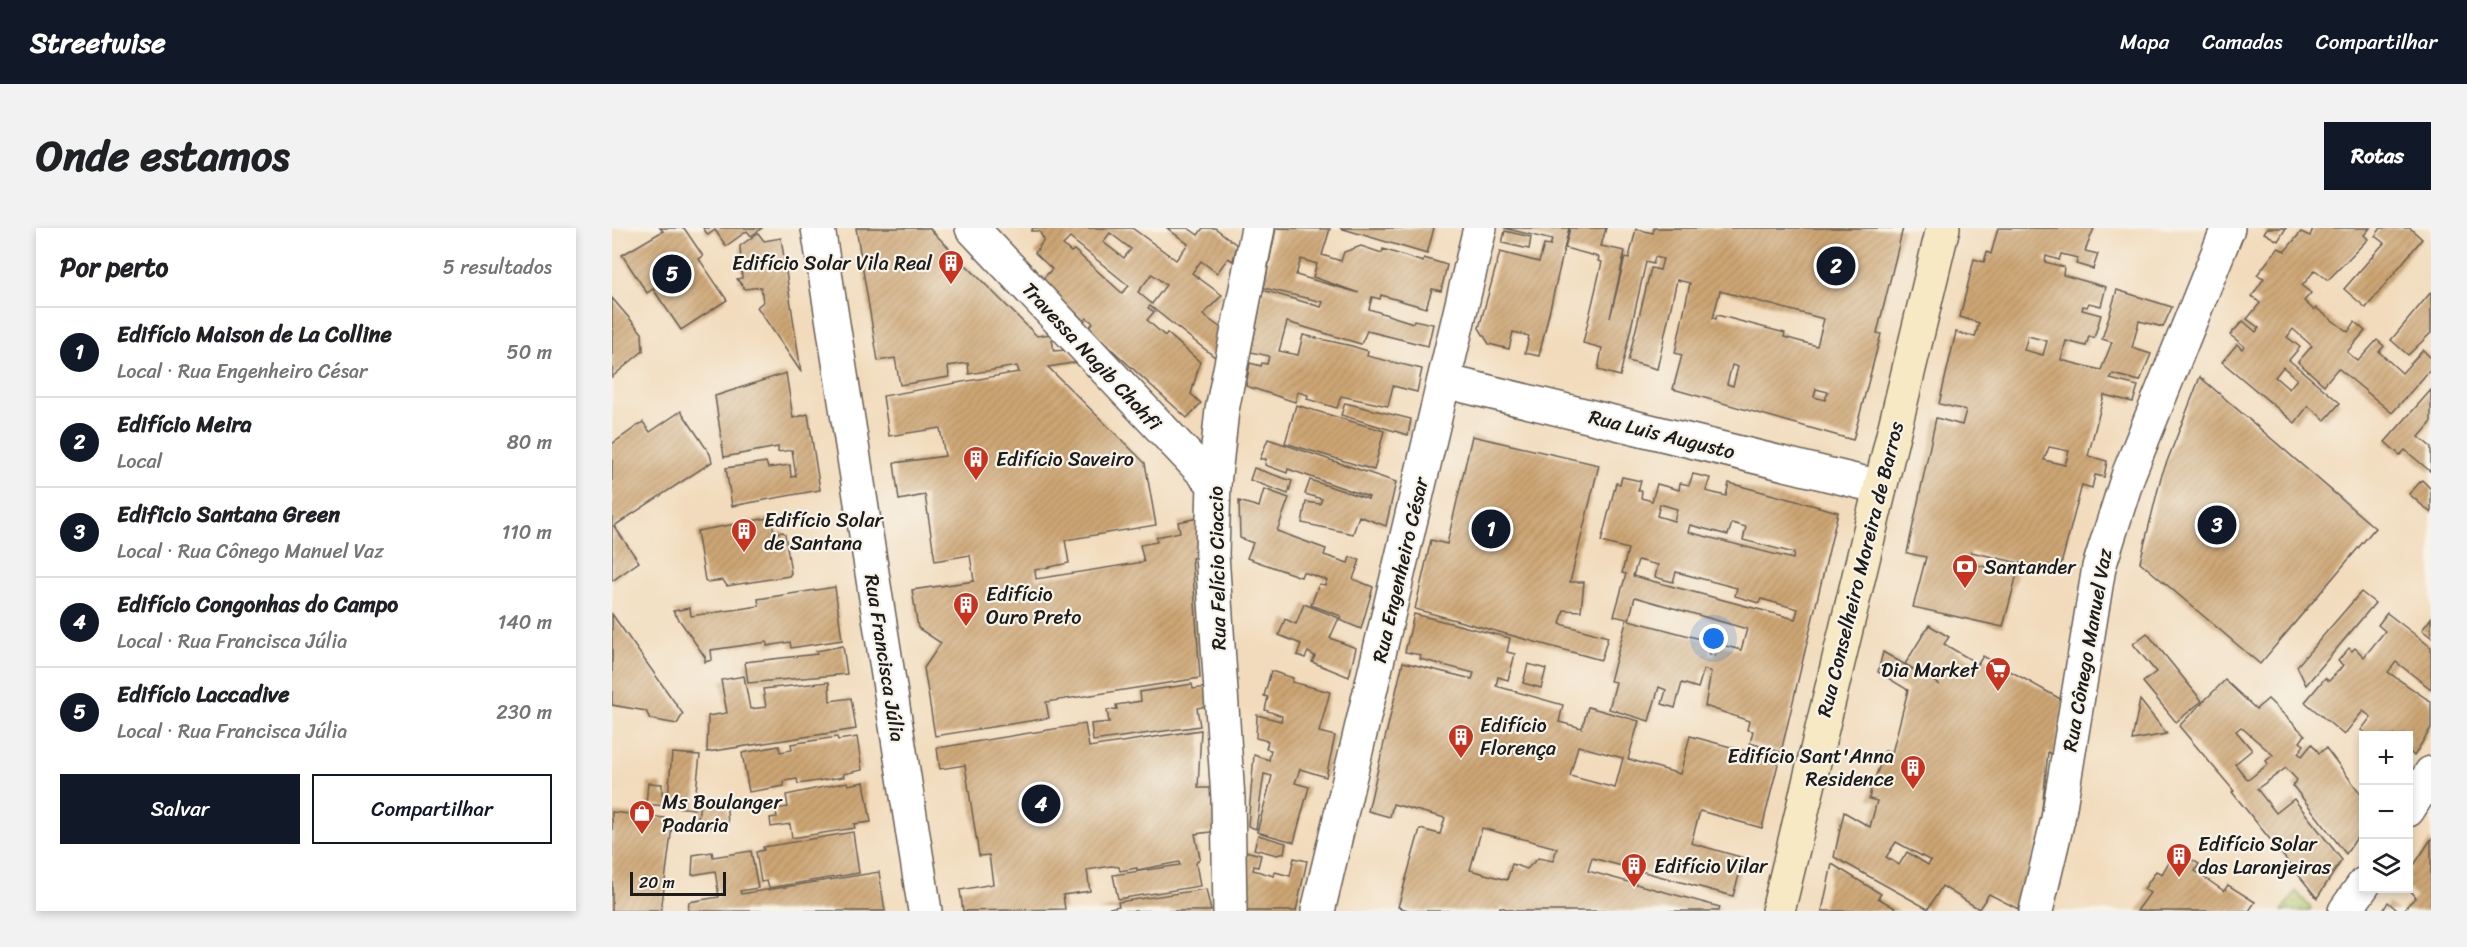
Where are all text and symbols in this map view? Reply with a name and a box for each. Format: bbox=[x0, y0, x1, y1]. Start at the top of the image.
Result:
text: Streetwise bbox=[30, 18, 166, 67]
text: Mapa bbox=[2120, 23, 2169, 61]
text: Camadas bbox=[2202, 23, 2283, 61]
text: Compartilhar bbox=[2316, 23, 2437, 61]
text: Onde estamos bbox=[36, 119, 290, 193]
button: Rotas bbox=[2324, 122, 2431, 190]
pin: 2 bbox=[1816, 243, 1856, 288]
text: Por perto bbox=[60, 244, 168, 290]
place label: Edifício Solar Vila Real bbox=[732, 246, 933, 281]
building icon: Edifício Solar Vila Real bbox=[936, 248, 966, 286]
text: 5 resultados bbox=[443, 250, 552, 285]
pin: 5 bbox=[652, 252, 692, 296]
street label: Travessa Nagib Chohfi bbox=[1013, 274, 1171, 440]
text: Edifício Maison de La Colline bbox=[117, 315, 392, 354]
text: 1 bbox=[75, 335, 84, 370]
text: 50 m bbox=[507, 335, 552, 370]
text: Local · Rua Engenheiro César bbox=[117, 354, 367, 389]
street label: Rua Luis Augusto bbox=[1585, 399, 1739, 470]
text: Edifício Meira bbox=[117, 405, 252, 444]
street label: Rua Conselheiro Moreira de Barros bbox=[1807, 417, 1914, 721]
text: 2 bbox=[74, 425, 85, 460]
text: 80 m bbox=[507, 425, 552, 460]
place label: Edifício Saveiro bbox=[996, 442, 1134, 477]
text: Local bbox=[117, 444, 162, 479]
building icon: Edifício Saveiro bbox=[961, 444, 991, 482]
street label: Rua Engenheiro César bbox=[1362, 472, 1439, 666]
street label: Rua Felício Ciaccio bbox=[1199, 486, 1236, 650]
text: Edificio Santana Green bbox=[117, 495, 340, 534]
pin: 3 bbox=[2198, 502, 2236, 548]
place label: Edifício Solar de Santana bbox=[764, 503, 884, 561]
pin: 1 bbox=[1472, 506, 1510, 552]
text: 3 bbox=[74, 515, 85, 550]
text: 110 m bbox=[502, 515, 552, 550]
building icon: Edifício Solar de Santana bbox=[729, 516, 759, 554]
text: Local · Rua Cônego Manuel Vaz bbox=[117, 534, 384, 569]
street label: Rua Cônego Manuel Vaz bbox=[2052, 545, 2123, 754]
place label: Santander bbox=[1984, 550, 2077, 585]
bank icon: Santander bbox=[1950, 552, 1980, 590]
street label: Rua Francisca Júlia bbox=[854, 572, 915, 744]
place label: Edifício Ouro Preto bbox=[986, 577, 1081, 635]
text: Edifício Congonhas do Campo bbox=[117, 585, 398, 624]
building icon: Edifício Ouro Preto bbox=[951, 590, 981, 628]
text: 4 bbox=[73, 605, 86, 640]
text: 140 m bbox=[498, 605, 552, 640]
text: Local · Rua Francisca Júlia bbox=[117, 624, 347, 659]
your location bbox=[1699, 624, 1728, 653]
place label: Dia Market bbox=[1881, 653, 1979, 688]
supermarket icon: Dia Market bbox=[1983, 655, 2013, 693]
text: Edifício Laccadive bbox=[117, 675, 290, 714]
text: 5 bbox=[73, 695, 86, 730]
text: 230 m bbox=[496, 695, 552, 730]
place label: Edifício Florença bbox=[1480, 708, 1556, 766]
text: Local · Rua Francisca Júlia bbox=[117, 714, 347, 749]
building icon: Edifício Florença bbox=[1446, 722, 1476, 760]
map controls bbox=[2359, 731, 2413, 893]
button: + bbox=[2359, 731, 2413, 785]
place label: Edifício Sant'Anna Residence bbox=[1728, 739, 1894, 797]
building icon: Edifício Sant'Anna Residence bbox=[1898, 753, 1928, 791]
button: Salvar bbox=[60, 774, 300, 844]
button: Compartilhar bbox=[312, 774, 552, 844]
pin: 4 bbox=[1022, 782, 1060, 826]
place label: Ms Boulanger Padaria bbox=[662, 785, 783, 843]
button: − bbox=[2359, 785, 2413, 839]
shop icon: Ms Boulanger Padaria bbox=[627, 798, 657, 836]
place label: Edifício Solar das Laranjeiras bbox=[2198, 827, 2332, 885]
button: layers bbox=[2359, 839, 2413, 893]
building icon: Edifício Solar das Laranjeiras bbox=[2164, 841, 2194, 879]
place label: Edifício Vilar bbox=[1654, 849, 1769, 884]
building icon: Edifício Vilar bbox=[1619, 851, 1649, 889]
text: 20 m bbox=[639, 868, 675, 897]
scale bar bbox=[630, 869, 726, 896]

